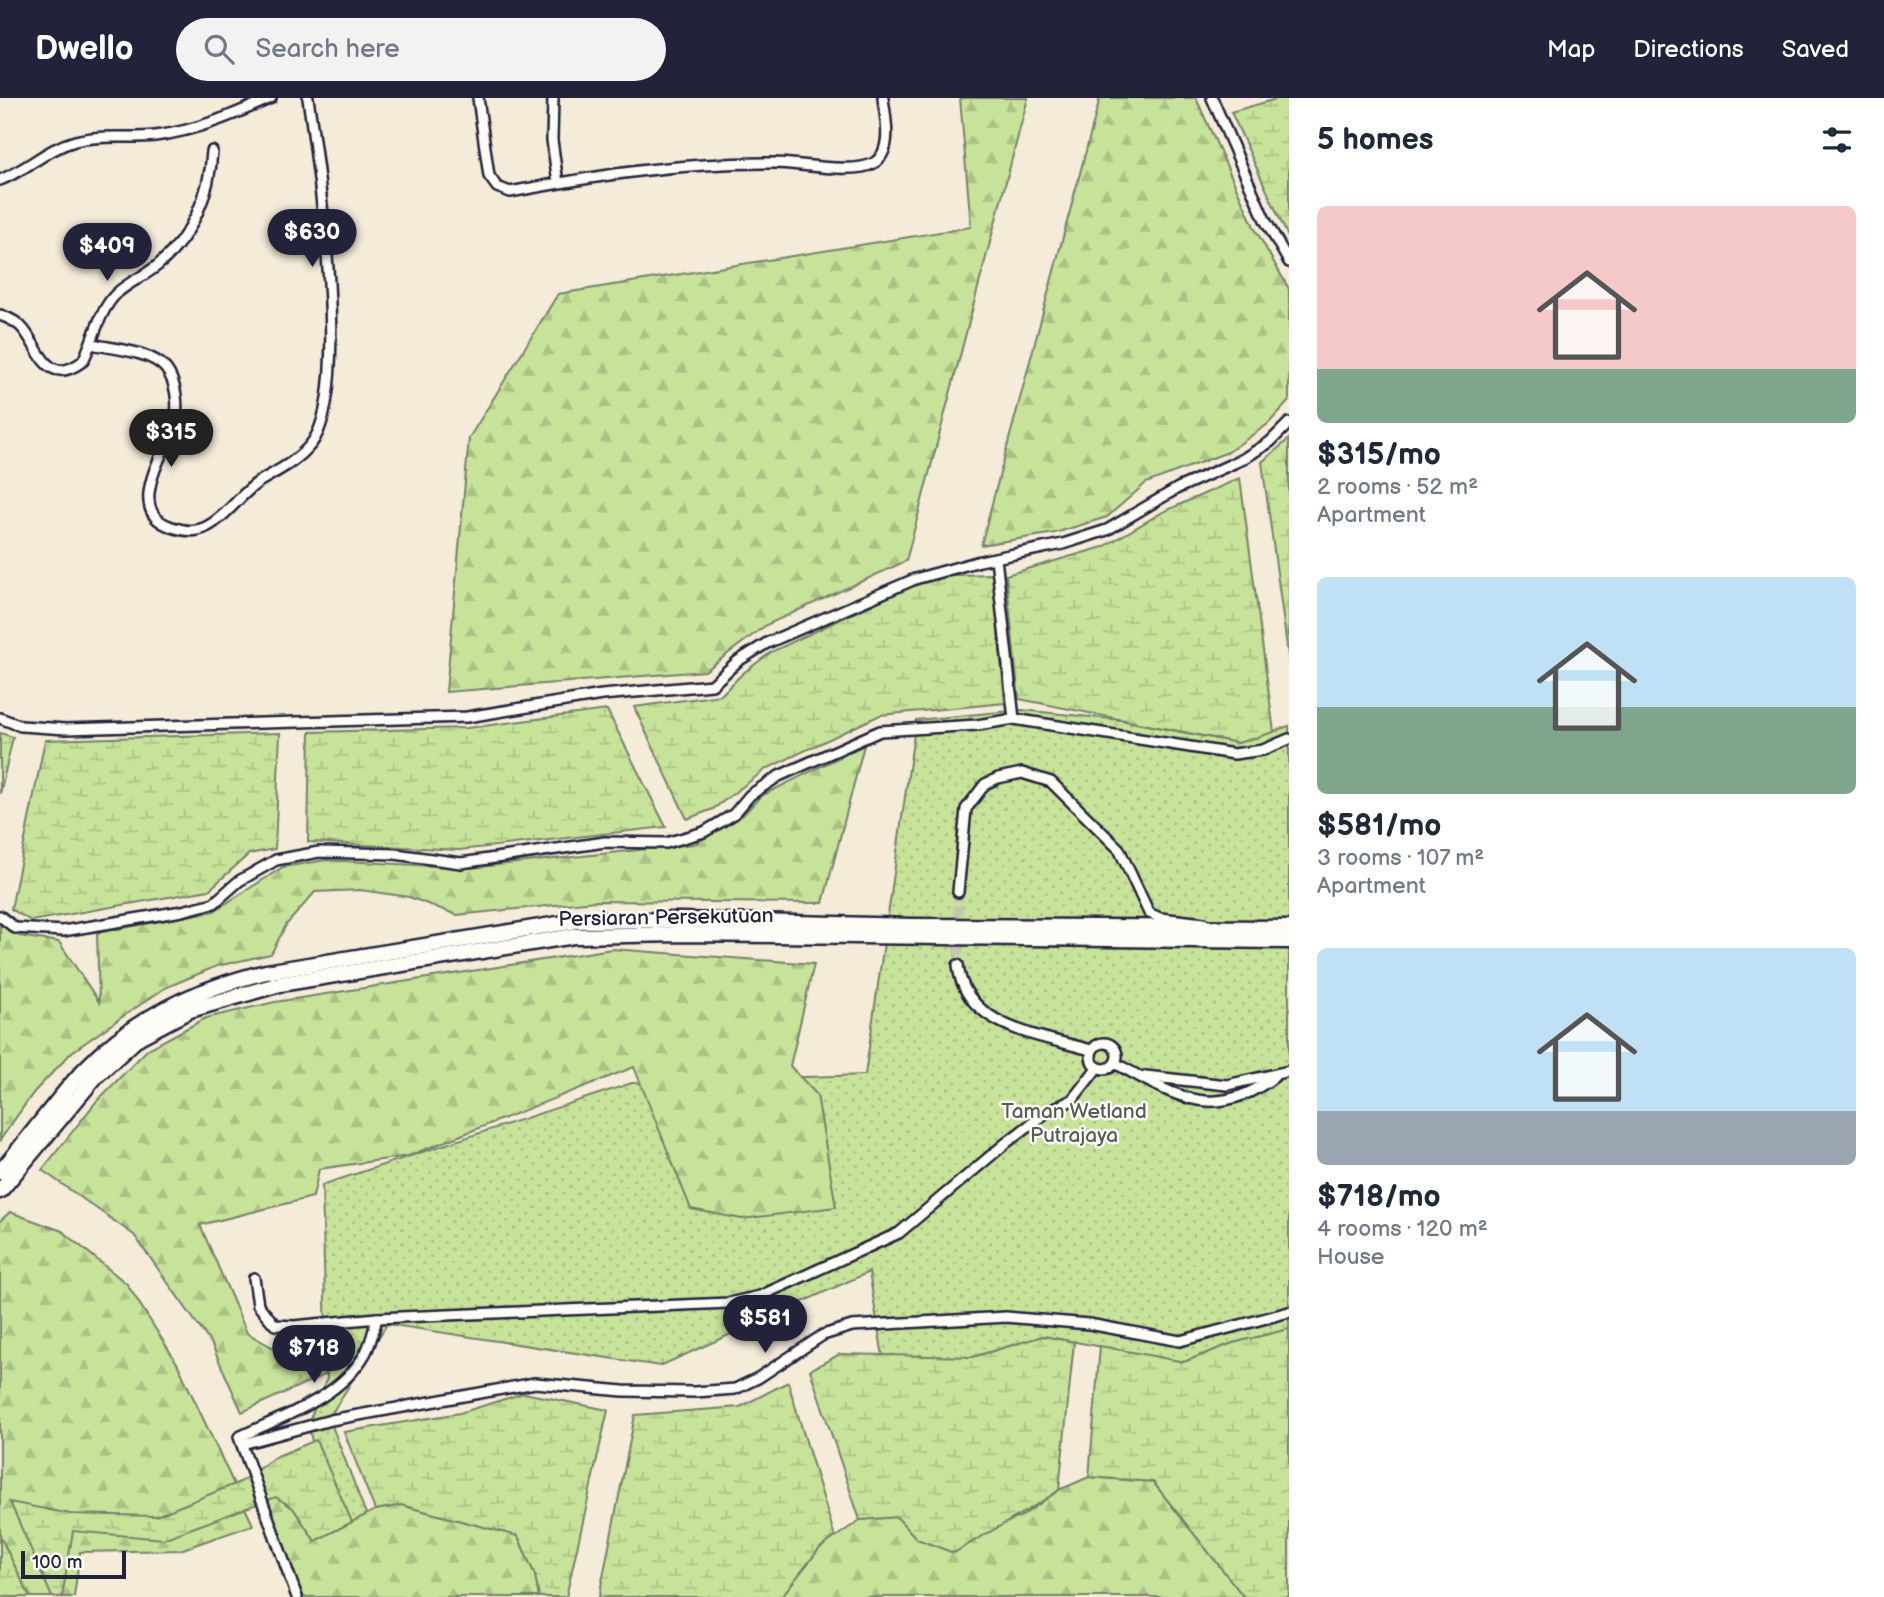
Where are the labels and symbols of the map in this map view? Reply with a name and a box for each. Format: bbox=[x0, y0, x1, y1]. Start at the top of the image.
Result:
pin: $630 bbox=[271, 209, 353, 269]
pin: $409 bbox=[66, 223, 148, 283]
pin: $315 bbox=[130, 410, 212, 469]
street label: Persiaran Persekutuan bbox=[558, 903, 774, 932]
park label: Taman Wetland Putrajaya bbox=[1001, 1099, 1147, 1148]
pin: $581 bbox=[724, 1296, 806, 1355]
pin: $718 bbox=[273, 1326, 355, 1385]
scale bar bbox=[21, 1548, 126, 1580]

